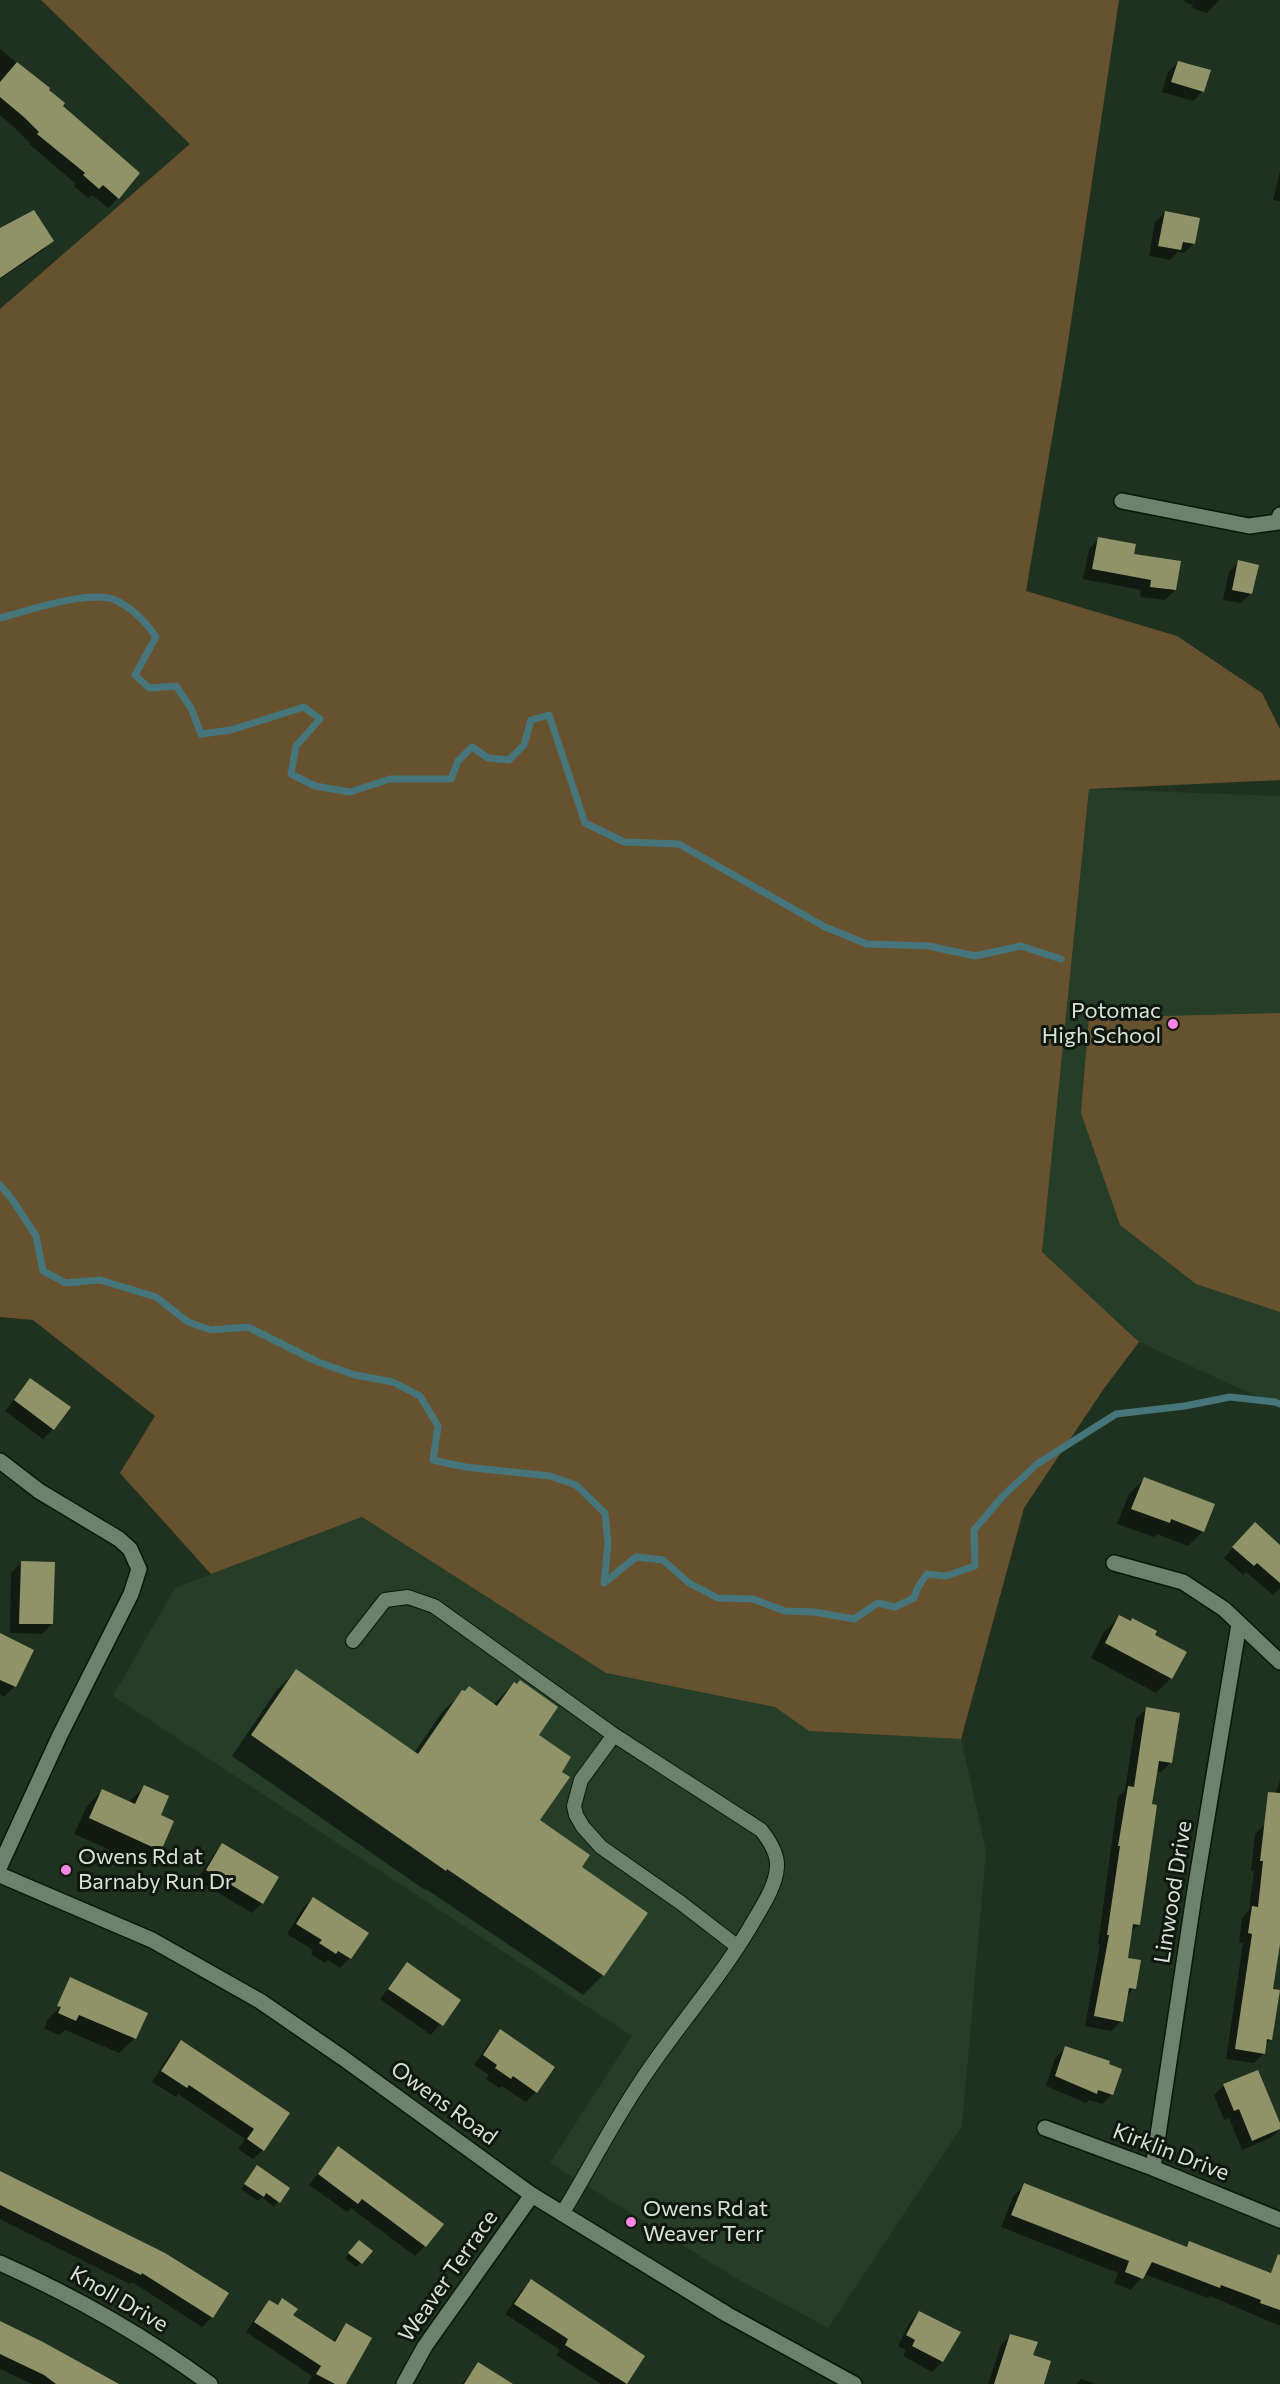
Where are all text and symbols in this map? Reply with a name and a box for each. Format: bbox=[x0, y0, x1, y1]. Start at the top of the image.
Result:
place label: Potomac High School bbox=[1042, 998, 1161, 1050]
marker: Potomac High School bbox=[1166, 1017, 1180, 1031]
street label: Linwood Drive bbox=[1149, 1819, 1197, 1965]
place label: Owens Rd at Barnaby Run Dr bbox=[78, 1844, 234, 1896]
marker: Owens Rd at Barnaby Run Dr bbox=[59, 1863, 73, 1877]
street label: Owens Road bbox=[386, 2056, 502, 2150]
street label: Kirklin Drive bbox=[1109, 2118, 1233, 2186]
place label: Owens Rd at Weaver Terr bbox=[643, 2196, 768, 2248]
street label: Weaver Terrace bbox=[393, 2205, 503, 2347]
marker: Owens Rd at Weaver Terr bbox=[624, 2215, 638, 2229]
street label: Knoll Drive bbox=[65, 2260, 173, 2338]

